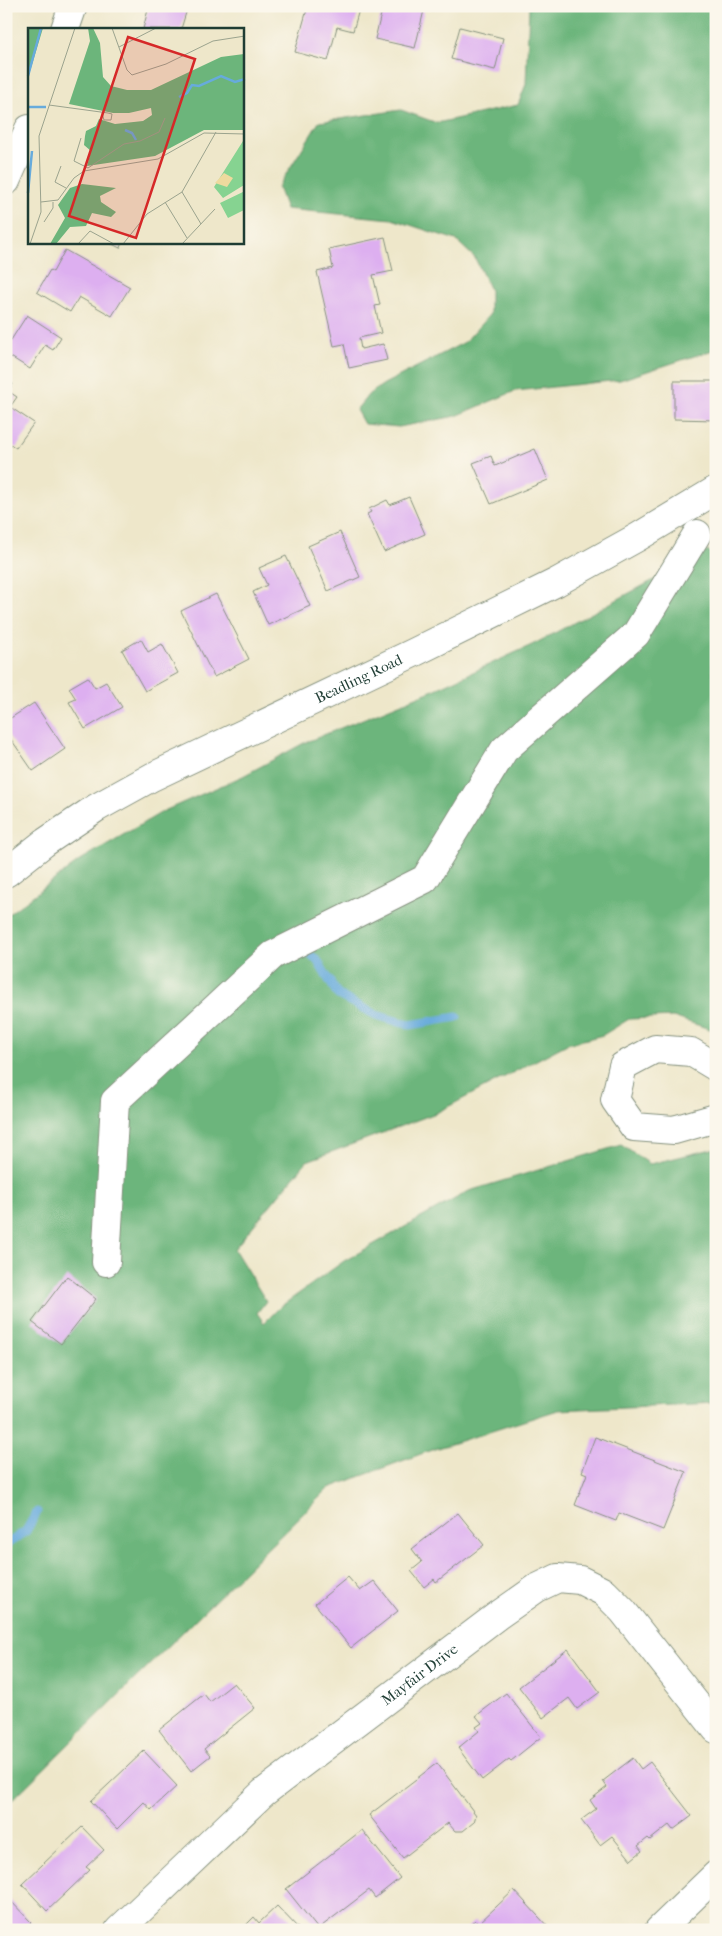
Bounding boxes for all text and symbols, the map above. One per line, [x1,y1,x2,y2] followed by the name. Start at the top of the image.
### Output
[28,28,244,244] inset map
[312,650,406,707] street label: Beadling Road
[378,1640,462,1709] street label: Mayfair Drive

